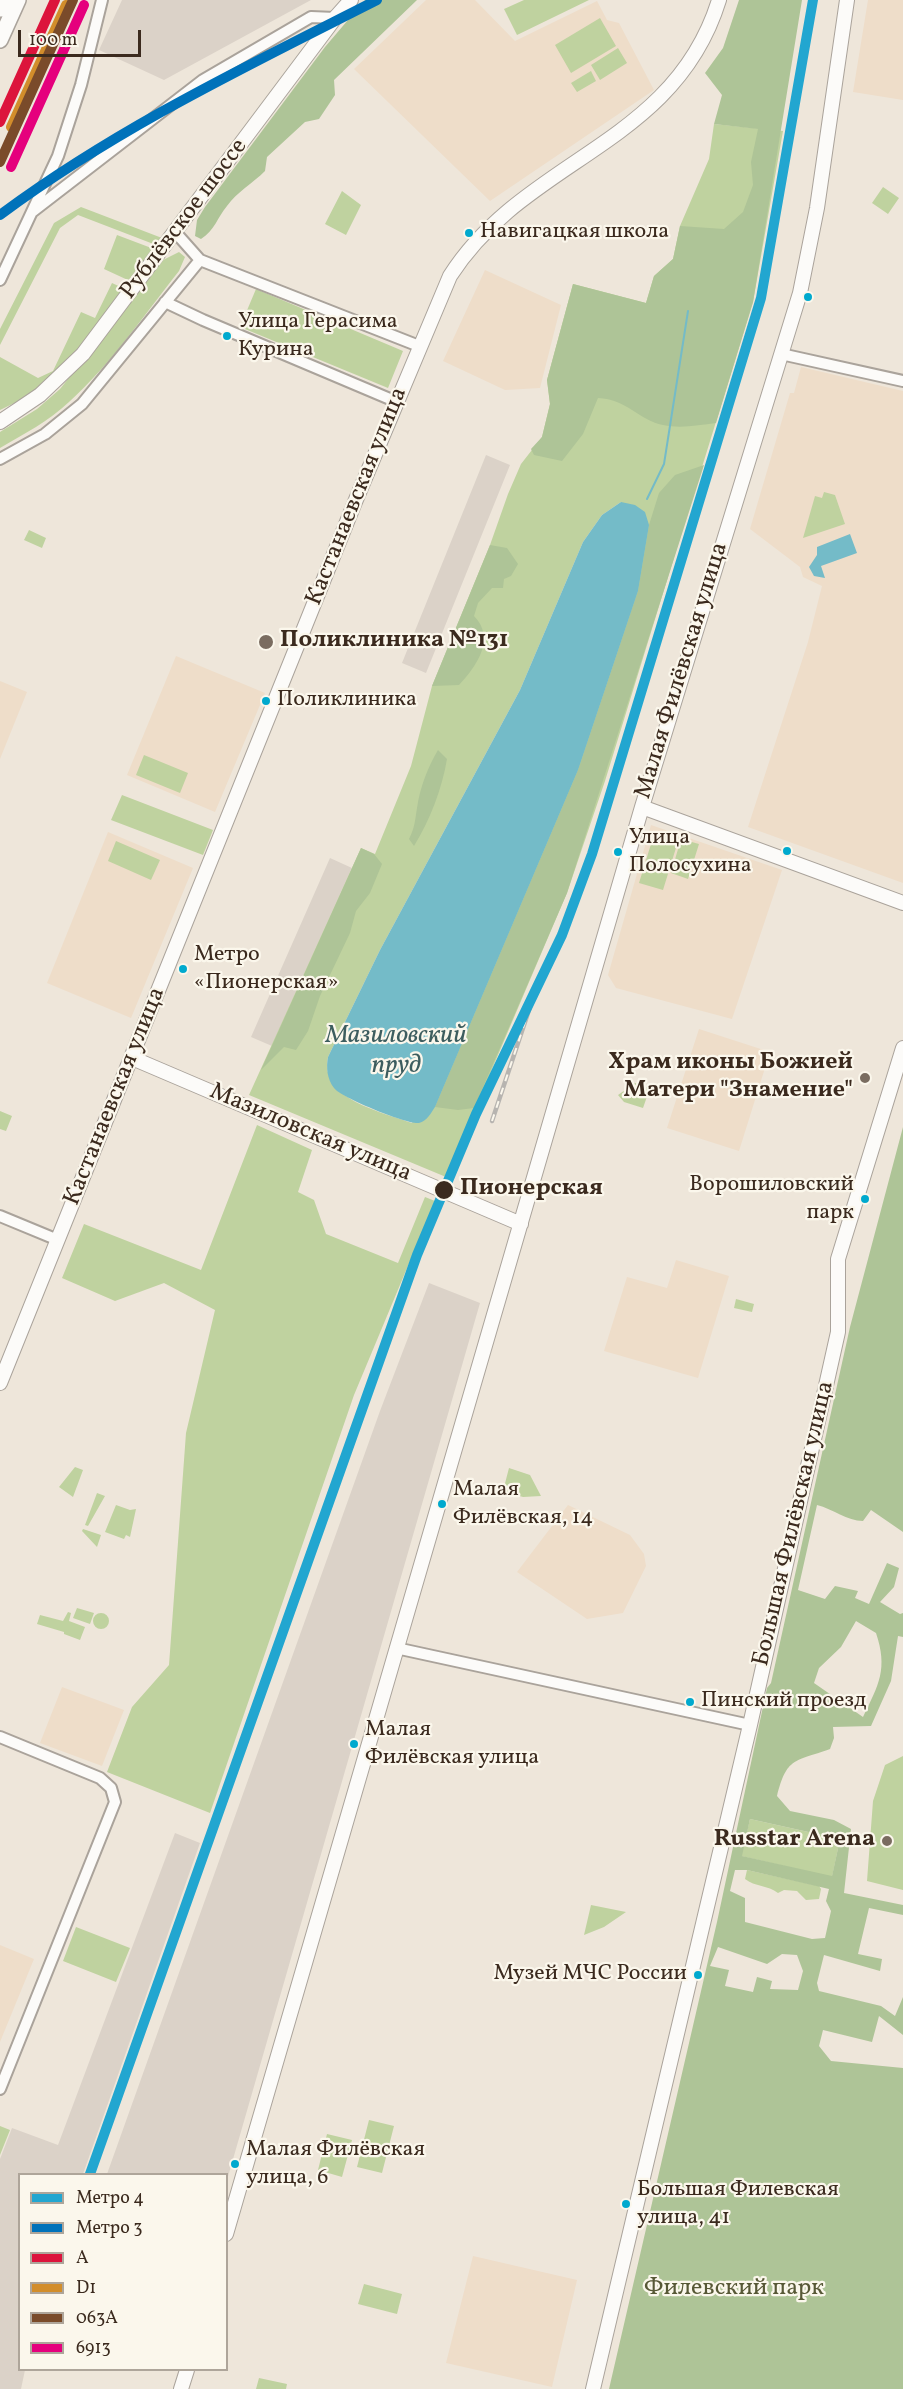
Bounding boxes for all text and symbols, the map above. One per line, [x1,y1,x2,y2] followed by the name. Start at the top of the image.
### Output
[21,18,144,56] scale bar
[29,28,78,53] text: 100 m
[115,134,255,306] street label: Рублёвское шоссе
[480,220,669,246] place label: Навигацкая школа
[463,227,475,239] marker: Навигацкая школа
[802,291,814,303] unlabelled marker
[238,310,398,362] place label: Улица Герасима Курина
[221,330,233,342] marker: Улица Герасима Курина
[301,384,415,610] street label: Кастанаевская улица
[630,539,736,803] street label: Малая Филёвская улица
[280,628,508,656] place label: Поликлиника №131
[257,633,275,651] marker: Поликлиника №131
[277,688,417,714] place label: Поликлиника
[260,695,272,707] marker: Поликлиника
[629,826,752,878] place label: Улица Полосухина
[781,845,793,857] unlabelled marker
[612,846,624,858] marker: Улица Полосухина
[194,943,338,994] place label: Метро «Пионерская»
[177,963,189,975] marker: Метро «Пионерская»
[59,984,173,1210] street label: Кастанаевская улица
[326,1021,466,1082] water label: Мазиловский пруд
[608,1050,853,1106] place label: Храм иконы Божией Матери "Знамение"
[858,1071,872,1085] marker: Храм иконы Божией Матери "Знамение"
[205,1078,415,1190] street label: Мазиловская улица
[689,1173,854,1224] place label: Ворошиловский парк
[460,1176,603,1204] place label: Пионерская
[433,1179,455,1201] marker: Пионерская
[859,1193,871,1205] marker: Ворошиловский парк
[748,1379,842,1669] street label: Большая Филёвская улица
[453,1478,593,1530] place label: Малая Филёвская, 14
[436,1498,448,1510] marker: Малая Филёвская, 14
[701,1689,866,1715] place label: Пинский проезд
[684,1696,696,1708] marker: Пинский проезд
[365,1718,539,1770] place label: Малая Филёвская улица
[348,1738,360,1750] marker: Малая Филёвская улица
[714,1827,875,1855] place label: Russtar Arena
[880,1834,894,1848] marker: Russtar Arena
[493,1962,687,1988] place label: Музей МЧС России
[692,1969,704,1981] marker: Музей МЧС России
[246,2138,425,2190] place label: Малая Филёвская улица, 6
[229,2158,241,2170] marker: Малая Филёвская улица, 6
[18,2173,228,2371] legend
[637,2178,839,2230] place label: Большая Филевская улица, 41
[76,2186,144,2211] text: Метро 4
[620,2198,632,2210] marker: Большая Филевская улица, 41
[76,2216,143,2241] text: Метро 3
[76,2246,89,2271] text: A
[76,2276,96,2301] text: D1
[644,2276,824,2304] park label: Филевский парк
[76,2306,118,2331] text: 063А
[76,2336,111,2361] text: 6913

